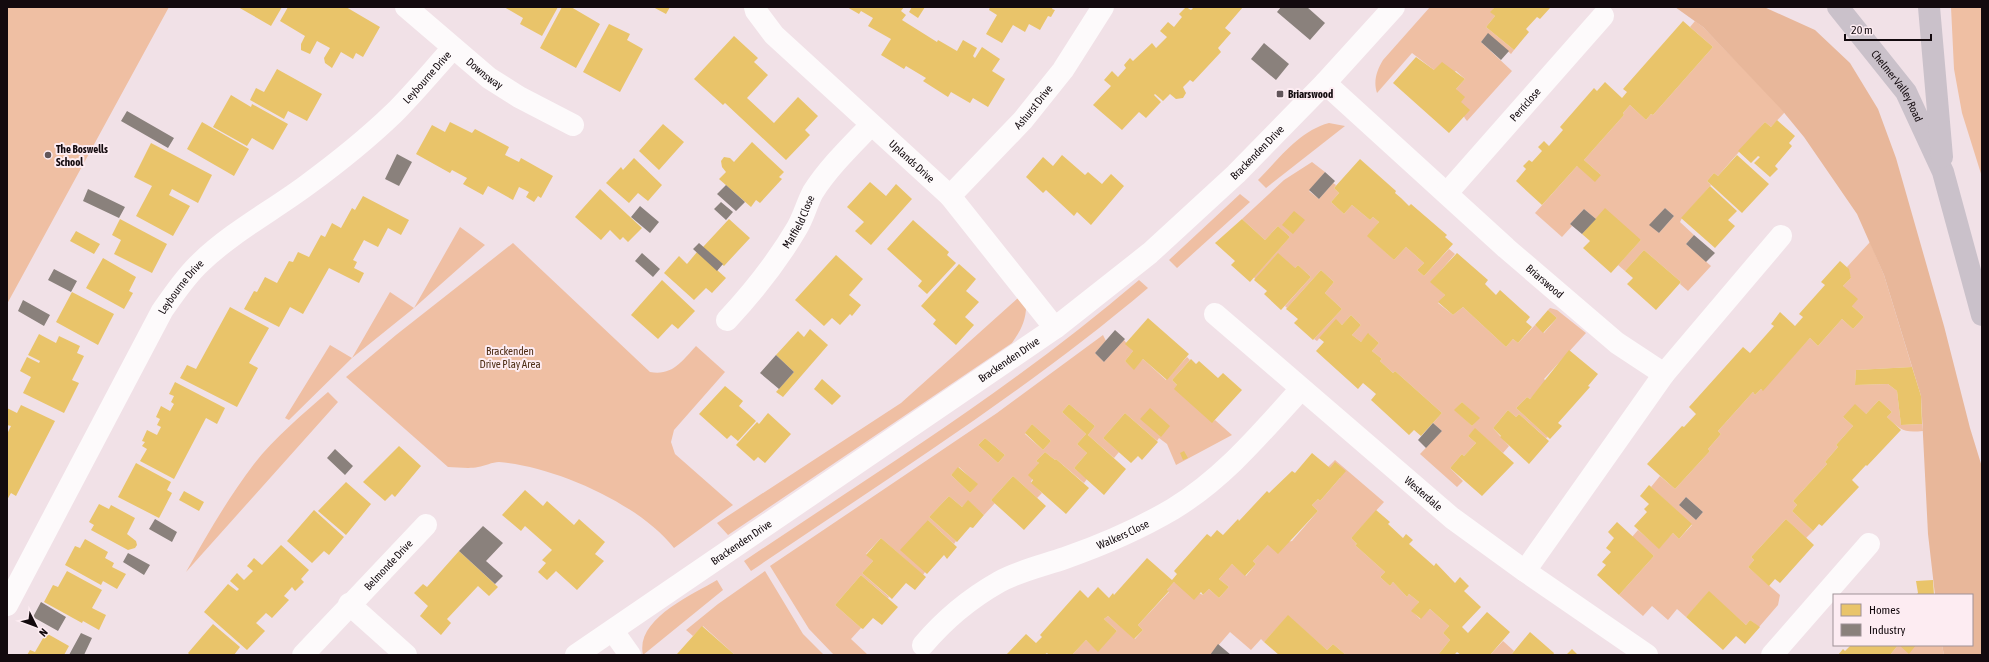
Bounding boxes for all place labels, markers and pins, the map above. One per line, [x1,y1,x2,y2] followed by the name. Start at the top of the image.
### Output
[1288,88,1333,100] place label: Briarswood
[1275,89,1285,99] marker: Briarswood
[56,143,108,168] place label: The Boswells School
[43,150,53,160] marker: The Boswells School

